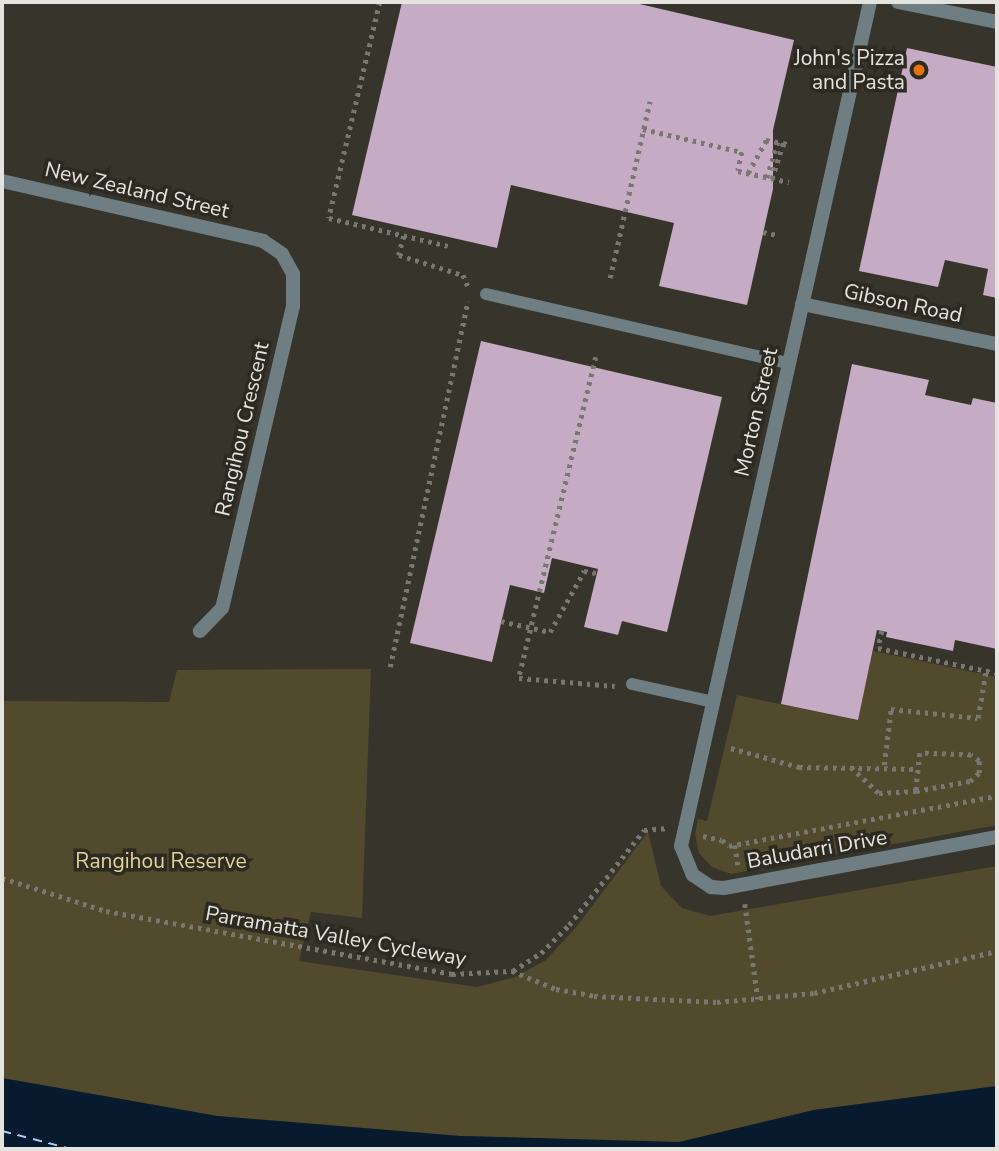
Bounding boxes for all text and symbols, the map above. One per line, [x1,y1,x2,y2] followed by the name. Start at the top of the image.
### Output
[794,45,905,95] place label: John's Pizza and Pasta
[911,62,927,78] marker: John's Pizza and Pasta
[42,157,232,223] street label: New Zealand Street
[842,278,964,328] street label: Gibson Road
[210,340,274,518] street label: Rangihou Crescent
[729,345,783,479] street label: Morton Street
[745,824,889,874] street label: Baludarri Drive
[75,848,247,874] park label: Rangihou Reserve
[204,901,468,971] street label: Parramatta Valley Cycleway

